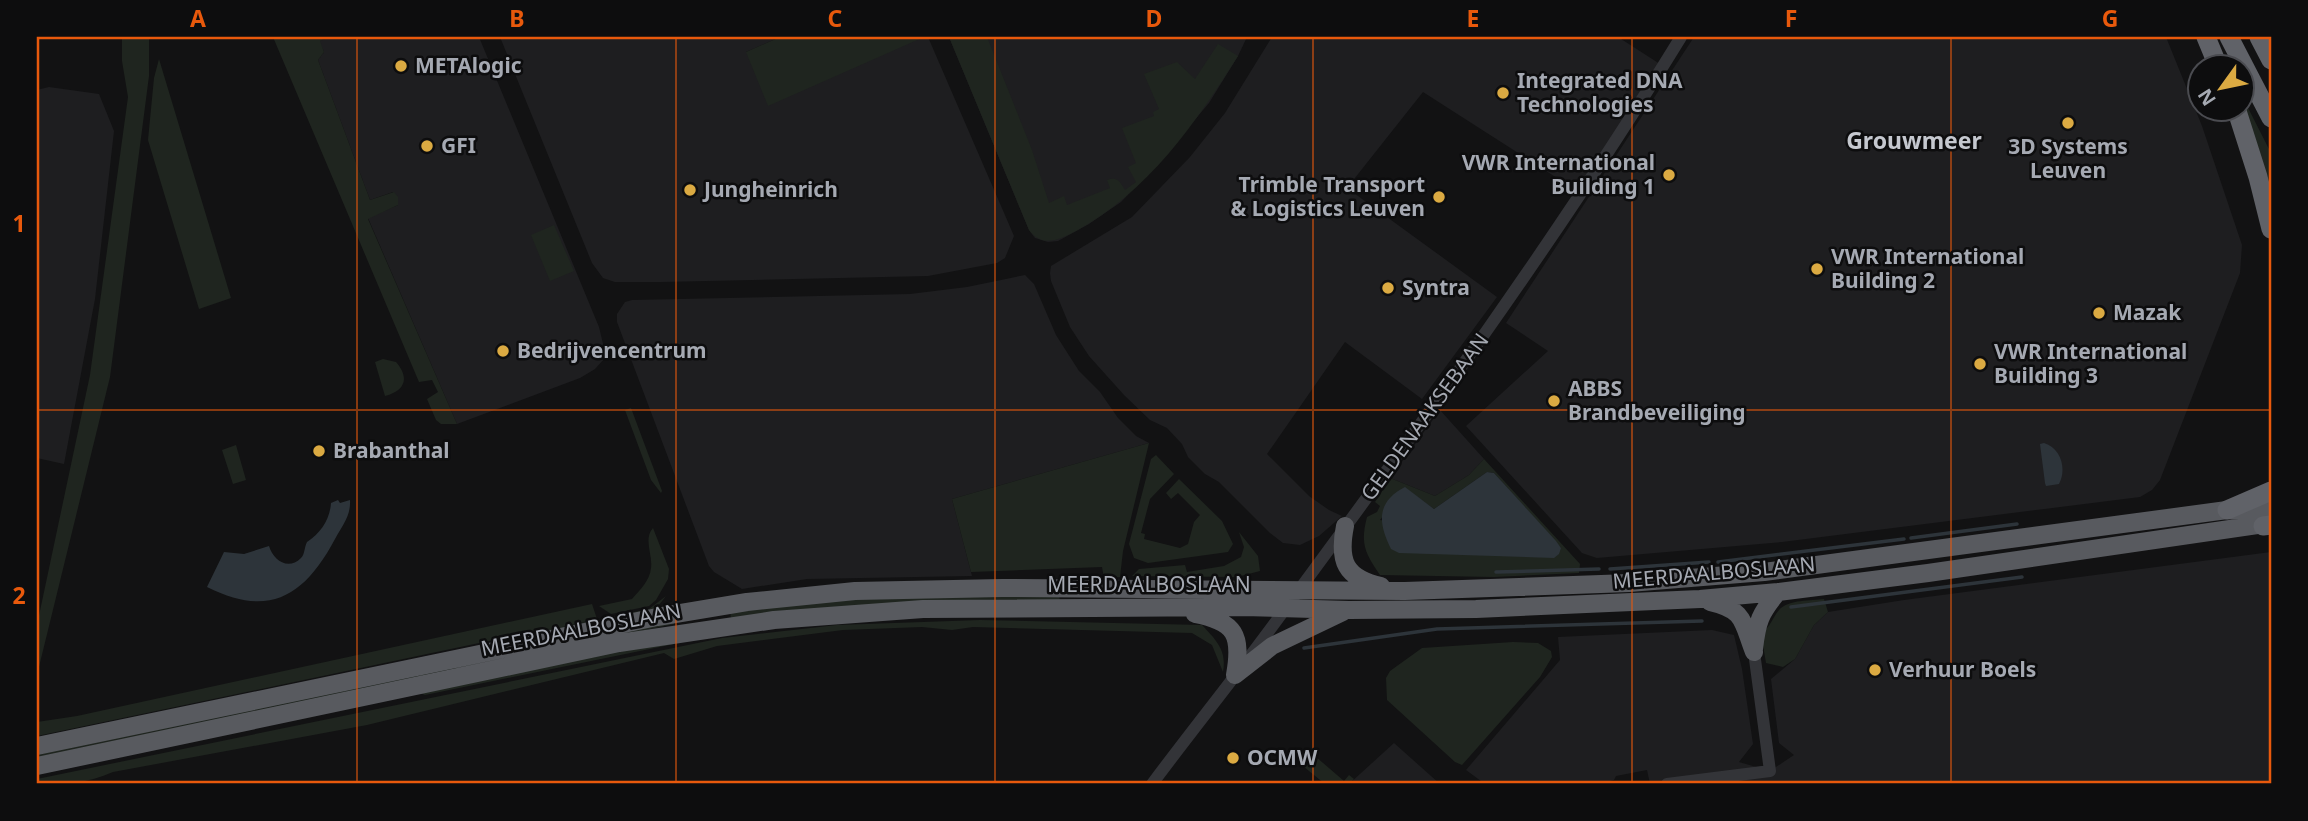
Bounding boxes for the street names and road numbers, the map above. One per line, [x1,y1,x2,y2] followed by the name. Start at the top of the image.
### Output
[1354,327,1494,506] street label: GELDENAAKSEBAAN
[1611,549,1817,595] street label: MEERDAALBOSLAAN
[1047,570,1251,598] street label: MEERDAALBOSLAAN
[478,596,683,662] street label: MEERDAALBOSLAAN

